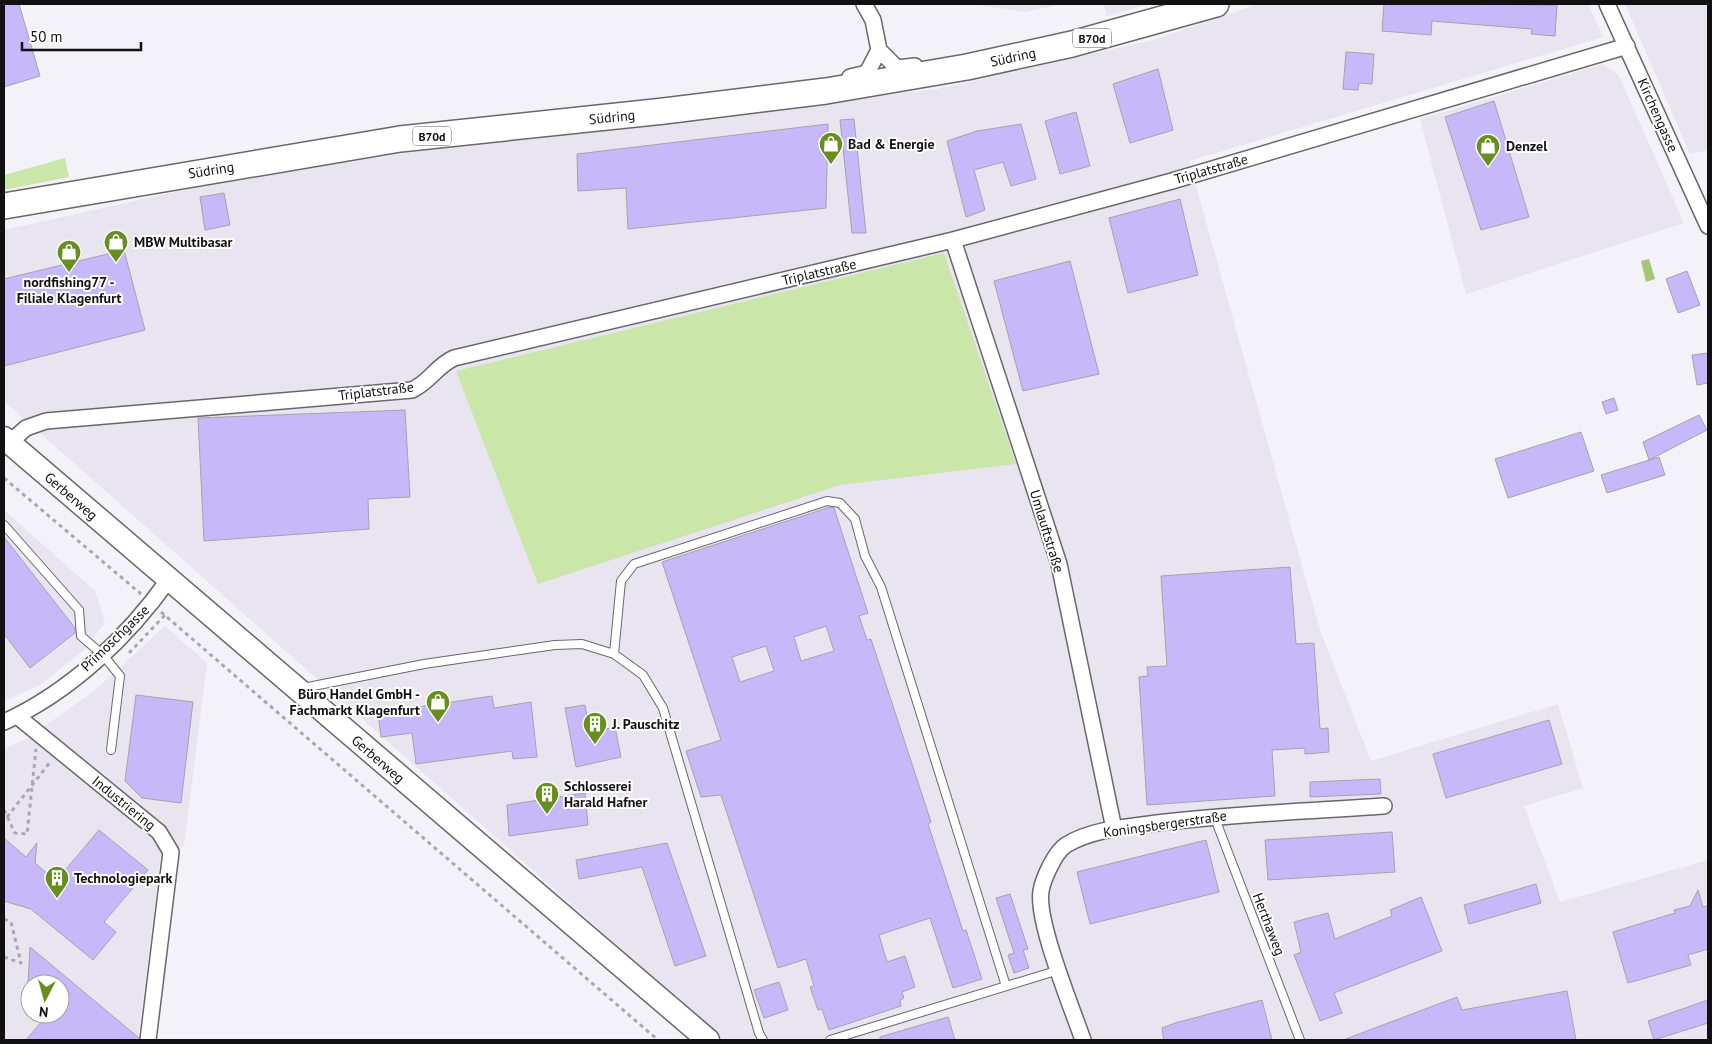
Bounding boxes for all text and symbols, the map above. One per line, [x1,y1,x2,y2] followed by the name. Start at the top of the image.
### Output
[22,20,141,52] scale bar
[30,27,63,46] text: 50 m
[1073,28,1111,48] road number: B70d
[989,43,1037,71] street label: Südring
[1634,75,1682,155] street label: Kirchengasse
[588,106,636,128] street label: Südring
[413,126,451,146] road number: B70d
[818,131,844,165] shop icon: Bad & Energie
[1475,133,1501,167] shop icon: Denzel
[848,135,935,153] place label: Bad & Energie
[1506,137,1548,155] place label: Denzel
[1172,150,1250,188] street label: Triplatstraße
[187,157,235,183] street label: Südring
[103,229,129,263] shop icon: MBW Multibasar
[134,233,233,251] place label: MBW Multibasar
[56,239,82,273] shop icon: nordfishing77 - Filiale Klagenfurt
[780,255,858,289] street label: Triplatstraße
[17,273,121,307] place label: nordfishing77 - Filiale Klagenfurt
[337,377,415,405] street label: Triplatstraße
[41,468,101,524] street label: Gerberweg
[1026,487,1068,575] street label: Umlauftstraße
[77,601,153,675] street label: Primoschgasse
[290,685,420,719] place label: Büro Handel GmbH - Fachmarkt Klagenfurt
[425,689,451,723] shop icon: Büro Handel GmbH - Fachmarkt Klagenfurt
[582,711,608,745] building icon: J. Pauschitz
[611,715,679,733] place label: J. Pauschitz
[348,731,408,787] street label: Gerberweg
[89,772,159,834] street label: Industriering
[564,777,647,811] place label: Schlosserei Harald Hafner
[534,781,560,815] building icon: Schlosserei Harald Hafner
[1102,806,1228,842] street label: Koningsbergerstraße
[44,865,70,899] building icon: Technologiepark
[74,869,172,887] place label: Technologiepark
[1249,890,1289,958] street label: Herthaweg
[20,974,70,1024] north arrow
[38,1002,49,1021] text: N

